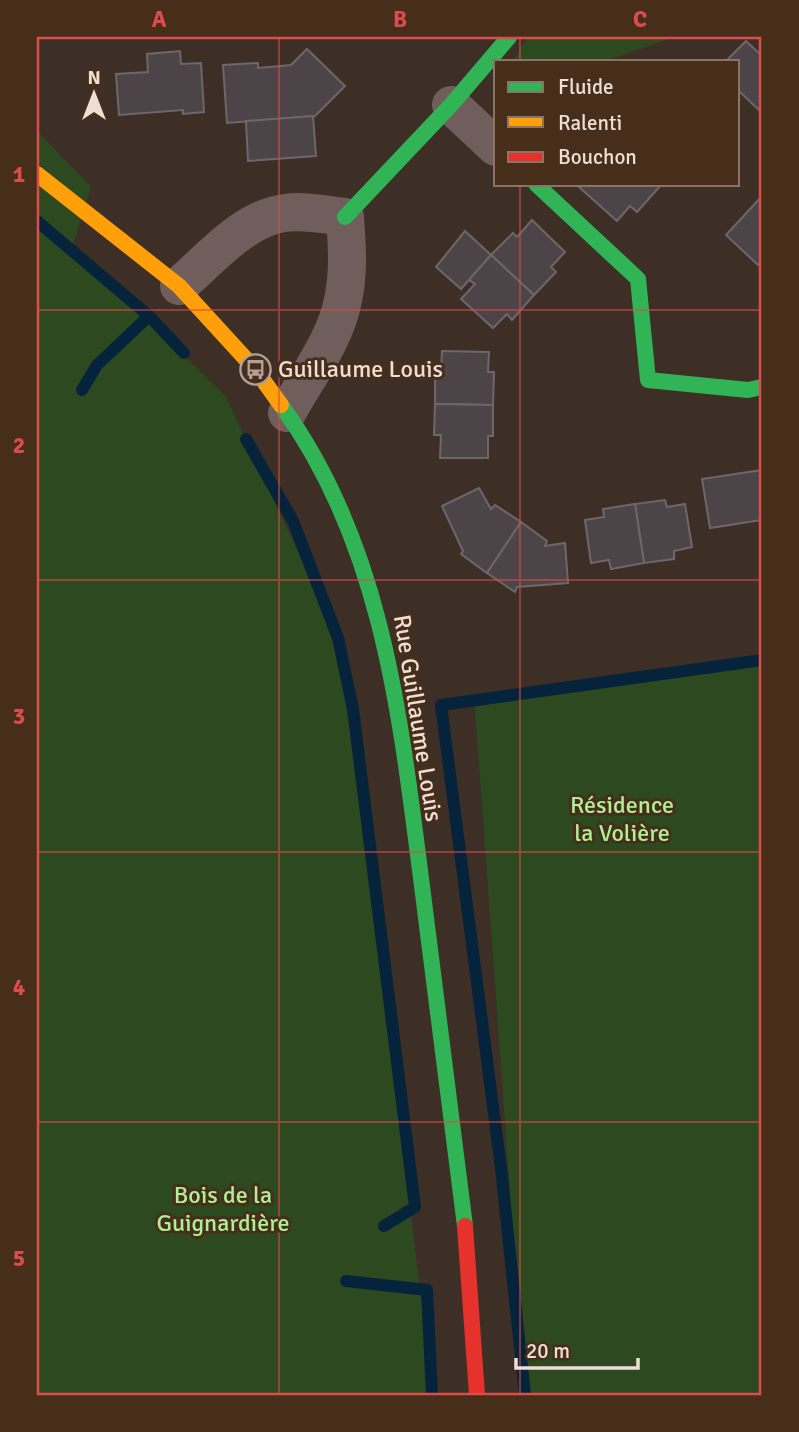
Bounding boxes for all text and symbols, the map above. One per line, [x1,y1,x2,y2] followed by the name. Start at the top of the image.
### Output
[152,5,167,34] text: A
[393,5,407,34] text: B
[633,5,647,34] text: C
[60,60,130,130] north arrow
[494,60,740,186] legend
[87,66,101,90] text: N
[558,74,614,100] text: Fluide
[558,110,622,136] text: Ralenti
[558,144,637,170] text: Bouchon
[13,160,25,189] text: 1
[238,352,272,386] bus stop icon: Guillaume Louis
[278,354,443,384] place label: Guillaume Louis
[13,431,25,460] text: 2
[387,612,449,824] street label: Rue Guillaume Louis
[13,702,25,731] text: 3
[570,790,674,848] park label: Résidence la Volière
[13,973,25,1002] text: 4
[156,1180,290,1238] park label: Bois de la Guignardière
[13,1244,25,1273] text: 5
[516,1327,638,1371] scale bar
[526,1338,570,1364] text: 20 m

